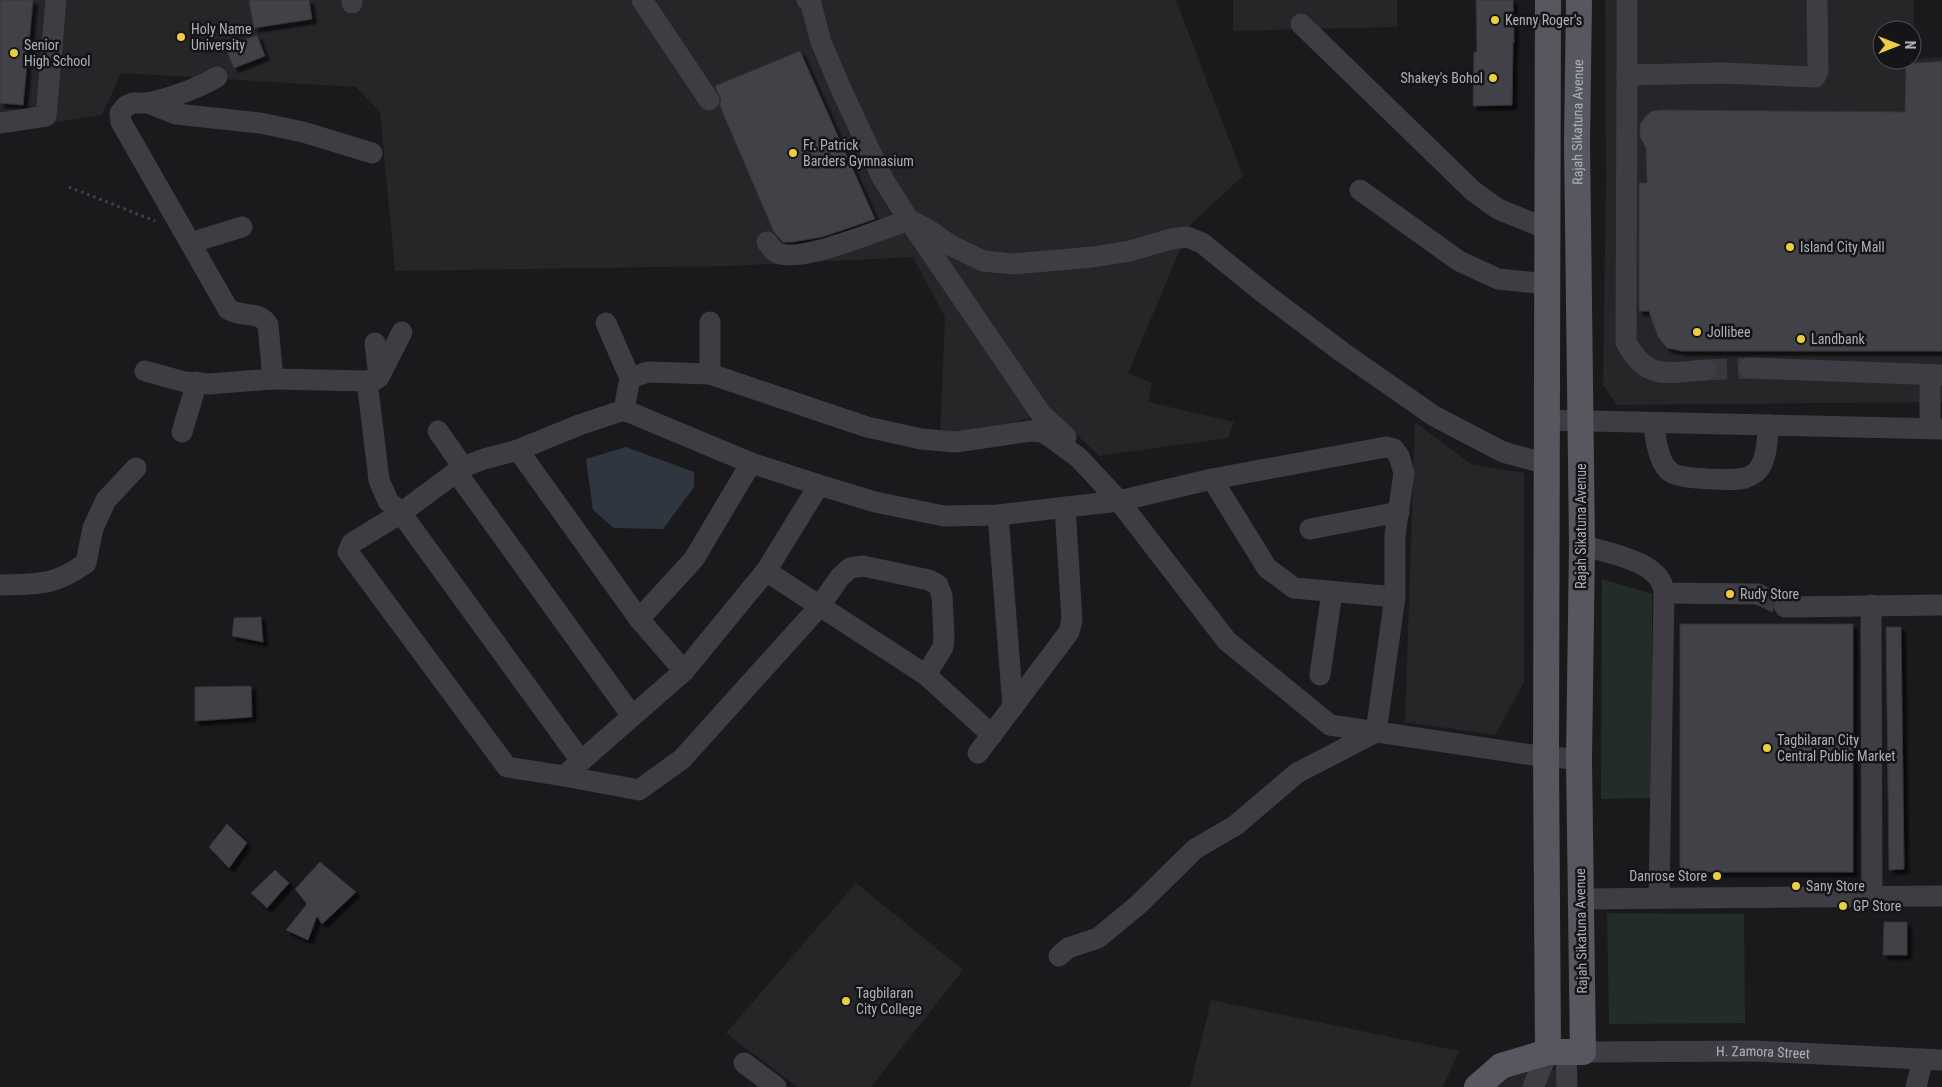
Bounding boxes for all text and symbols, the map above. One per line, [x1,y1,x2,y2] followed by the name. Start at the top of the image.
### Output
[1505,12,1582,28] place label: Kenny Roger's
[1489,14,1501,26] marker: Kenny Roger's
[1872,20,1922,70] north arrow
[191,21,252,53] place label: Holy Name University
[175,31,187,43] marker: Holy Name University
[24,37,91,69] place label: Senior High School
[1902,41,1918,49] text: N
[8,47,20,59] marker: Senior High School
[1569,59,1586,185] street label: Rajah Sikatuna Avenue
[1401,70,1483,86] place label: Shakey's Bohol
[1487,72,1499,84] marker: Shakey's Bohol
[803,137,914,169] place label: Fr. Patrick Barders Gymnasium
[787,147,799,159] marker: Fr. Patrick Barders Gymnasium
[1800,239,1885,255] place label: Island City Mall
[1784,241,1796,253] marker: Island City Mall
[1707,324,1751,340] place label: Jollibee
[1691,326,1703,338] marker: Jollibee
[1811,331,1865,347] place label: Landbank
[1795,333,1807,345] marker: Landbank
[1573,463,1589,589] street label: Rajah Sikatuna Avenue
[1740,586,1800,602] place label: Rudy Store
[1724,588,1736,600] marker: Rudy Store
[1777,732,1896,764] place label: Tagbilaran City Central Public Market
[1761,742,1773,754] marker: Tagbilaran City Central Public Market
[1572,868,1590,994] street label: Rajah Sikatuna Avenue
[1629,868,1707,884] place label: Danrose Store
[1711,870,1723,882] marker: Danrose Store
[1806,878,1865,894] place label: Sany Store
[1790,880,1802,892] marker: Sany Store
[1853,898,1902,914] place label: GP Store
[1837,900,1849,912] marker: GP Store
[856,985,922,1017] place label: Tagbilaran City College
[840,995,852,1007] marker: Tagbilaran City College
[1716,1043,1810,1062] street label: H. Zamora Street

